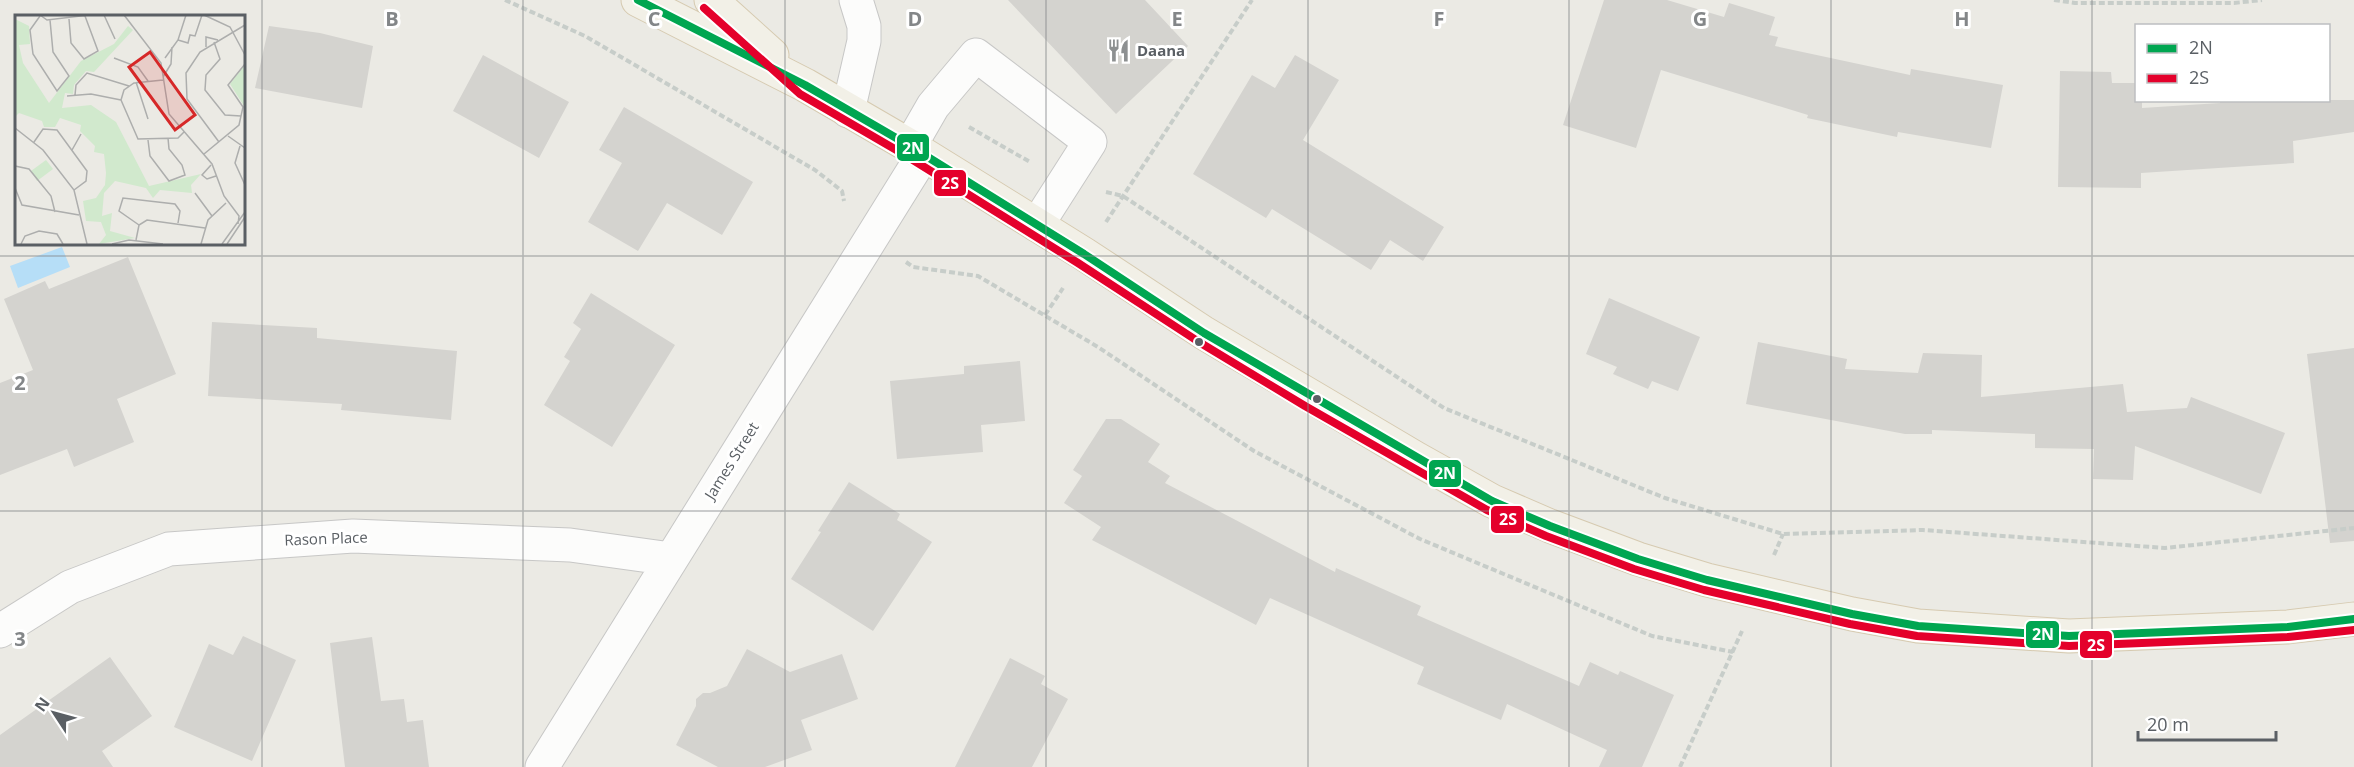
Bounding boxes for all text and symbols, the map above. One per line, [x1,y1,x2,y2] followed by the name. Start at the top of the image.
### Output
[385,5,399,32] text: B
[648,5,661,32] text: C
[908,5,922,32] text: D
[1171,5,1183,32] text: E
[1434,5,1444,32] text: F
[1693,5,1707,32] text: G
[1954,5,1970,32] text: H
[15,15,244,244] inset map
[2135,24,2330,102] legend
[2189,35,2213,59] text: 2N
[1106,38,1132,64] restaurant icon: Daana
[1137,40,1185,60] place label: Daana
[2189,65,2209,89] text: 2S
[896,133,930,162] line badge: 2N
[902,137,924,159] text: 2N
[933,169,967,197] line badge: 2S
[941,172,959,194] text: 2S
[1193,336,1205,348] unlabelled marker
[14,369,26,396] text: 2
[1311,393,1323,405] unlabelled marker
[698,418,763,505] street label: James Street
[1428,459,1462,488] line badge: 2N
[1434,462,1456,484] text: 2N
[1490,505,1525,534] line badge: 2S
[1499,508,1517,530] text: 2S
[284,527,368,549] street label: Rason Place
[2025,620,2060,649] line badge: 2N
[2032,623,2054,645] text: 2N
[14,625,26,652] text: 3
[2079,630,2113,659] line badge: 2S
[2087,634,2105,656] text: 2S
[24,683,84,743] north arrow
[29,692,55,716] text: N
[2138,704,2276,742] scale bar
[2147,712,2189,736] text: 20 m

